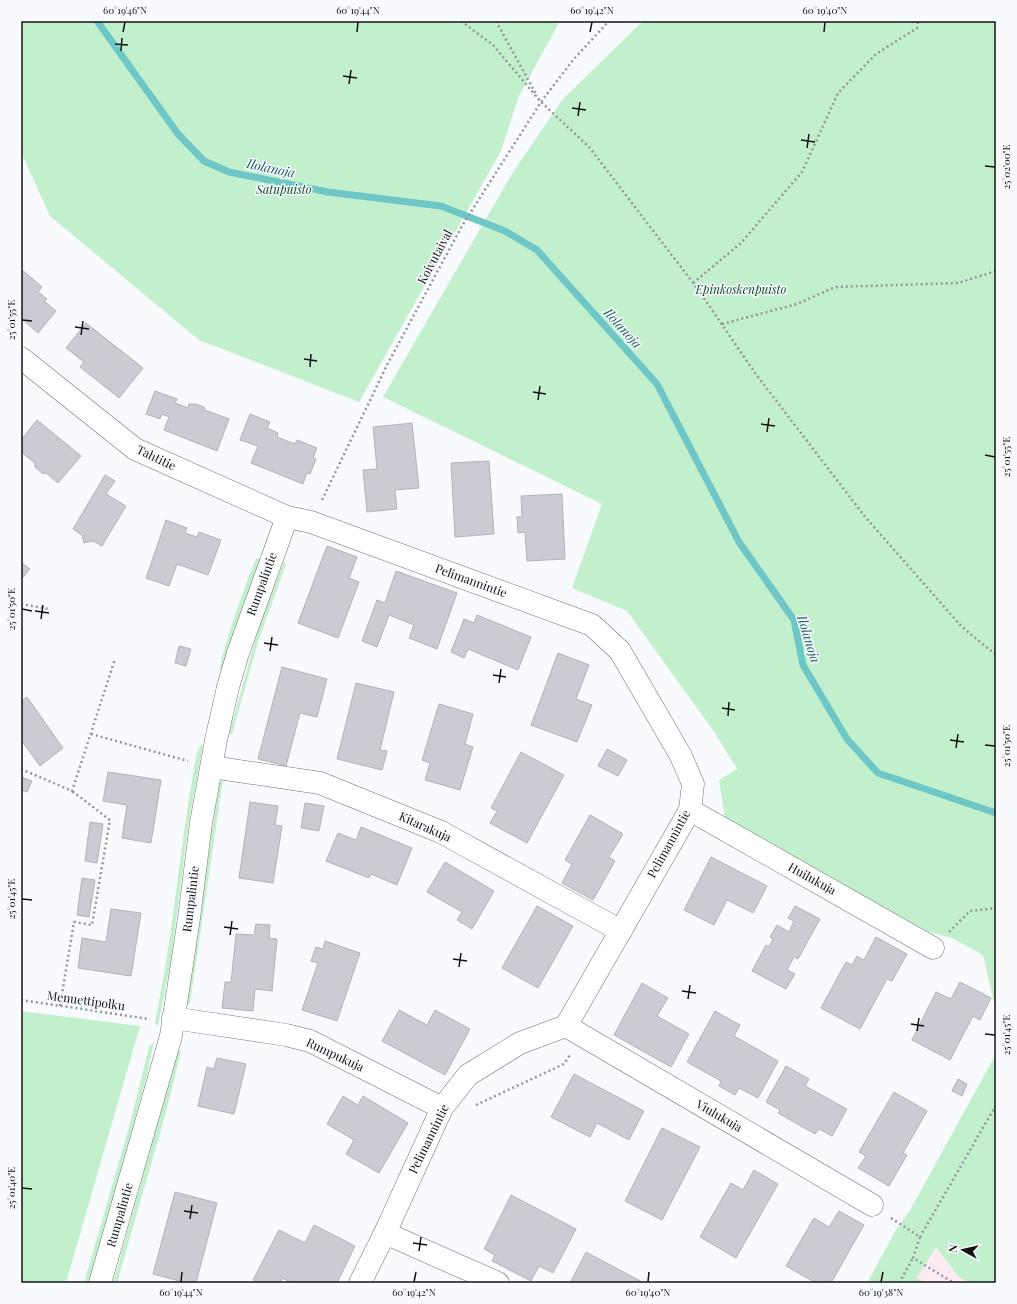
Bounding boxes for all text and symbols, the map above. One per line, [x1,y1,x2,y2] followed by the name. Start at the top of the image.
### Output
[103,3,147,17] text: 60°19'46"N
[336,3,380,17] text: 60°19'44"N
[570,3,614,17] text: 60°19'42"N
[803,3,847,17] text: 60°19'40"N
[999,144,1013,190] text: 25°02'00"E
[244,154,297,181] water label: Ilolanoja
[255,181,312,197] park label: Satupuisto
[413,226,455,287] street label: Koivutaival
[695,281,787,297] park label: Epinkoskenpuisto
[4,300,18,340] text: 25°01'55"E
[600,303,646,352] water label: Ilolanoja
[999,437,1013,477] text: 25°01'55"E
[134,441,179,473] street label: Tahtitie
[242,550,280,618] street label: Rumpalintie
[433,560,510,600] street label: Pelimannintie
[4,588,18,630] text: 25°01'50"E
[794,612,825,665] water label: Ilolanoja
[999,725,1013,767] text: 25°01'50"E
[397,807,454,845] street label: Kitarakuja
[643,807,693,880] street label: Pelimannintie
[786,858,839,898] street label: Huilukuja
[178,865,202,933] street label: Rumpalintie
[4,879,18,919] text: 25°01'45"E
[46,987,126,1013] street label: Menuettipolku
[999,1015,1013,1055] text: 25°01'45"E
[304,1034,367,1074] street label: Rumpukuja
[693,1095,746,1135] street label: Viulukuja
[404,1101,452,1176] street label: Pelimannintie
[4,1167,18,1209] text: 25°01'40"E
[102,1181,136,1249] street label: Rumpalintie
[943,1230,983,1270] north arrow
[945,1244,961,1254] text: N
[159,1285,203,1299] text: 60°19'44"N
[392,1285,436,1299] text: 60°19'42"N
[626,1285,670,1299] text: 60°19'40"N
[859,1285,903,1299] text: 60°19'38"N

